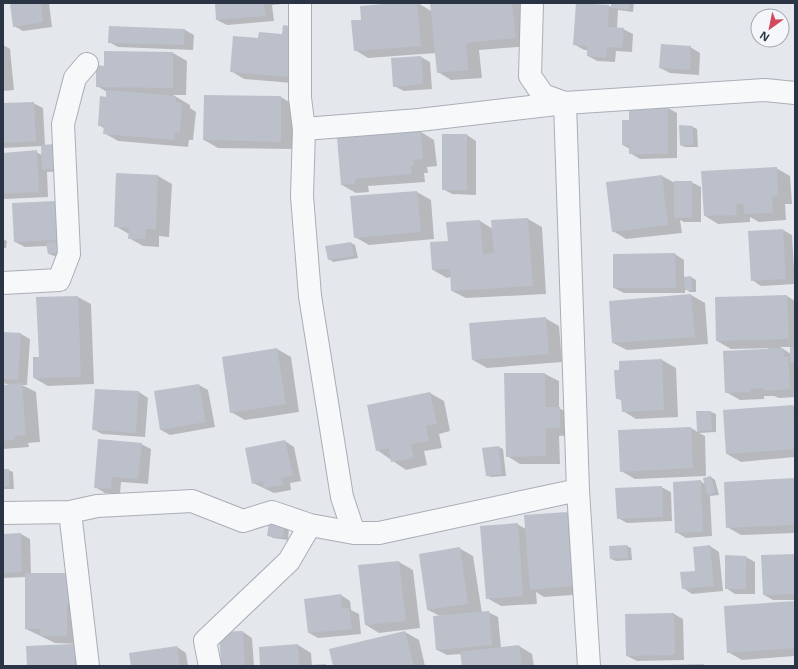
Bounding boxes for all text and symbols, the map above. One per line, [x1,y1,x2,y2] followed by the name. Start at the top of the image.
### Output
[750,8,790,48] north arrow
[756,28,772,46] text: N

